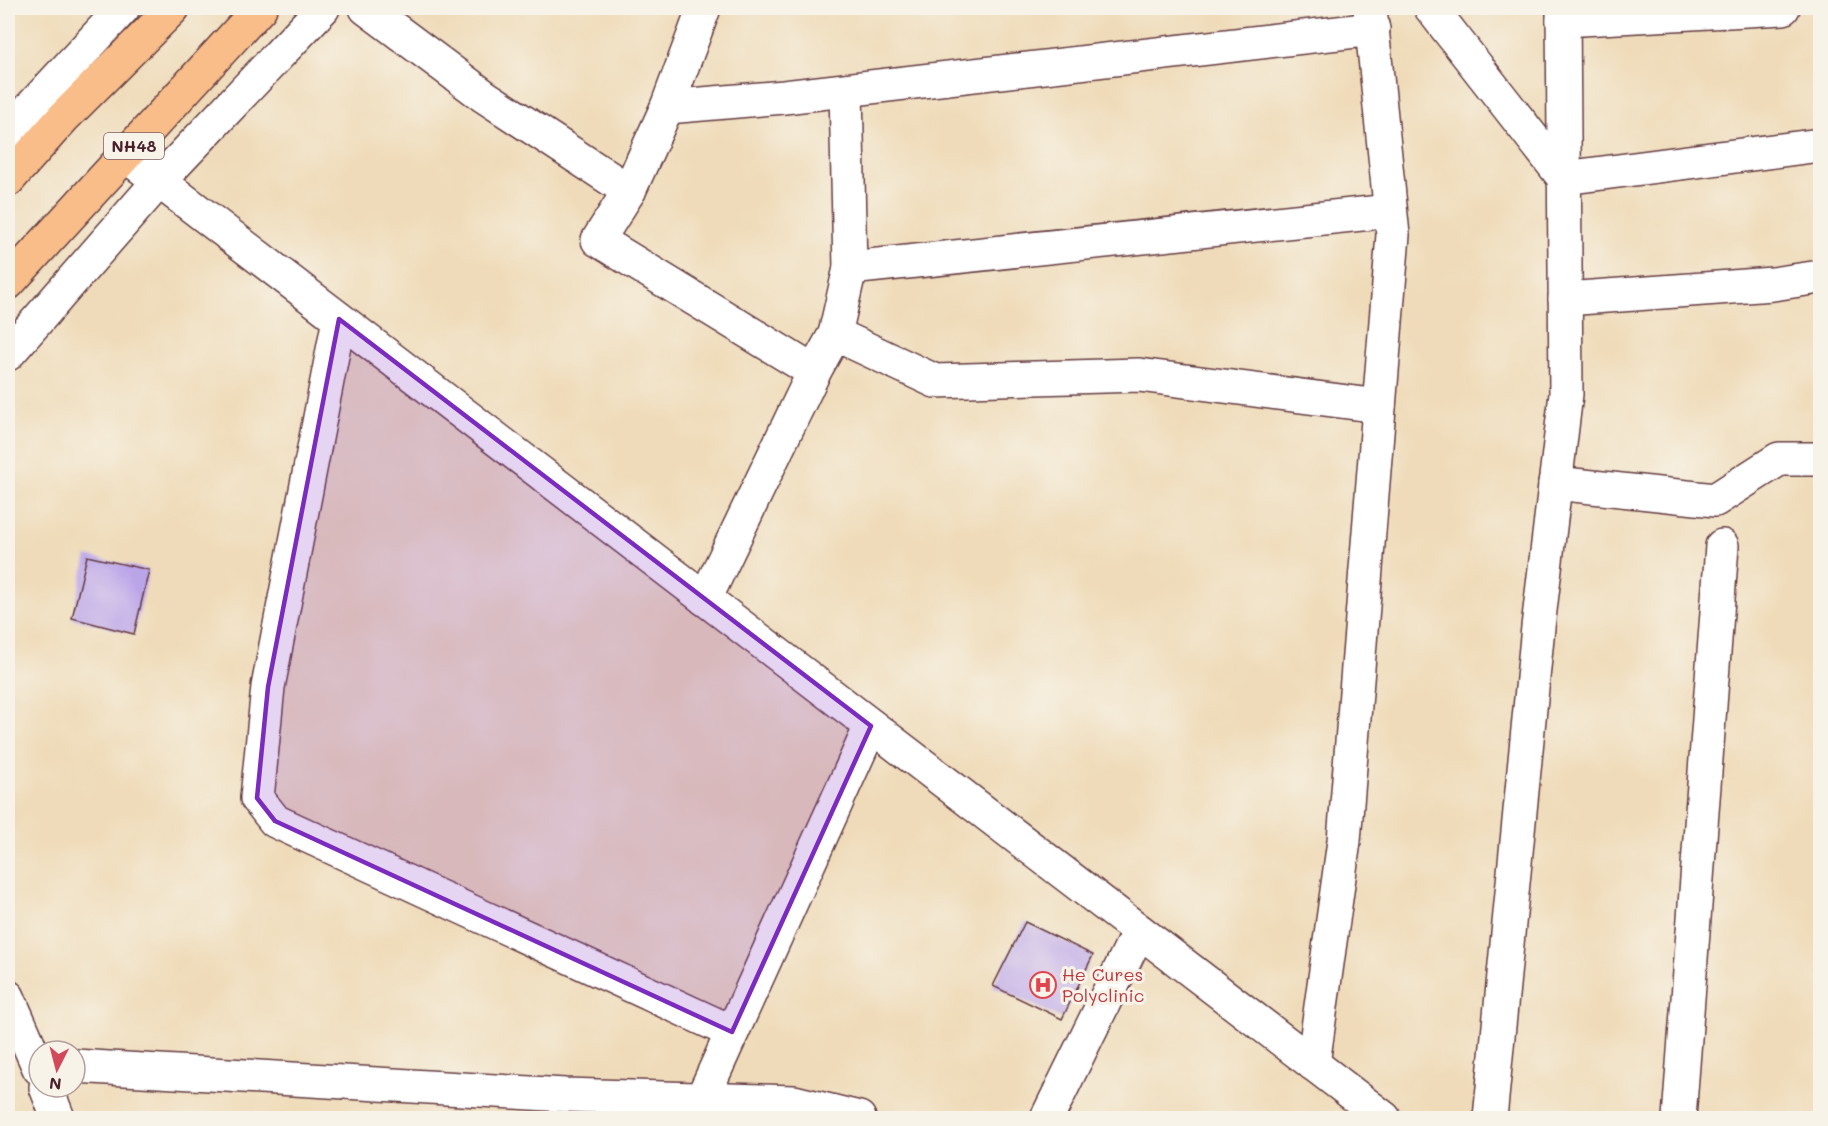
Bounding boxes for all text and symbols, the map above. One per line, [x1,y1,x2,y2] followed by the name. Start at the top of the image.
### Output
[104,133,164,159] road number: NH48
[1062,962,1144,1007] place label: He Cures Polyclinic
[1028,970,1058,1000] hospital icon: He Cures Polyclinic
[27,1039,87,1099] north arrow
[48,1073,63,1095] text: N

